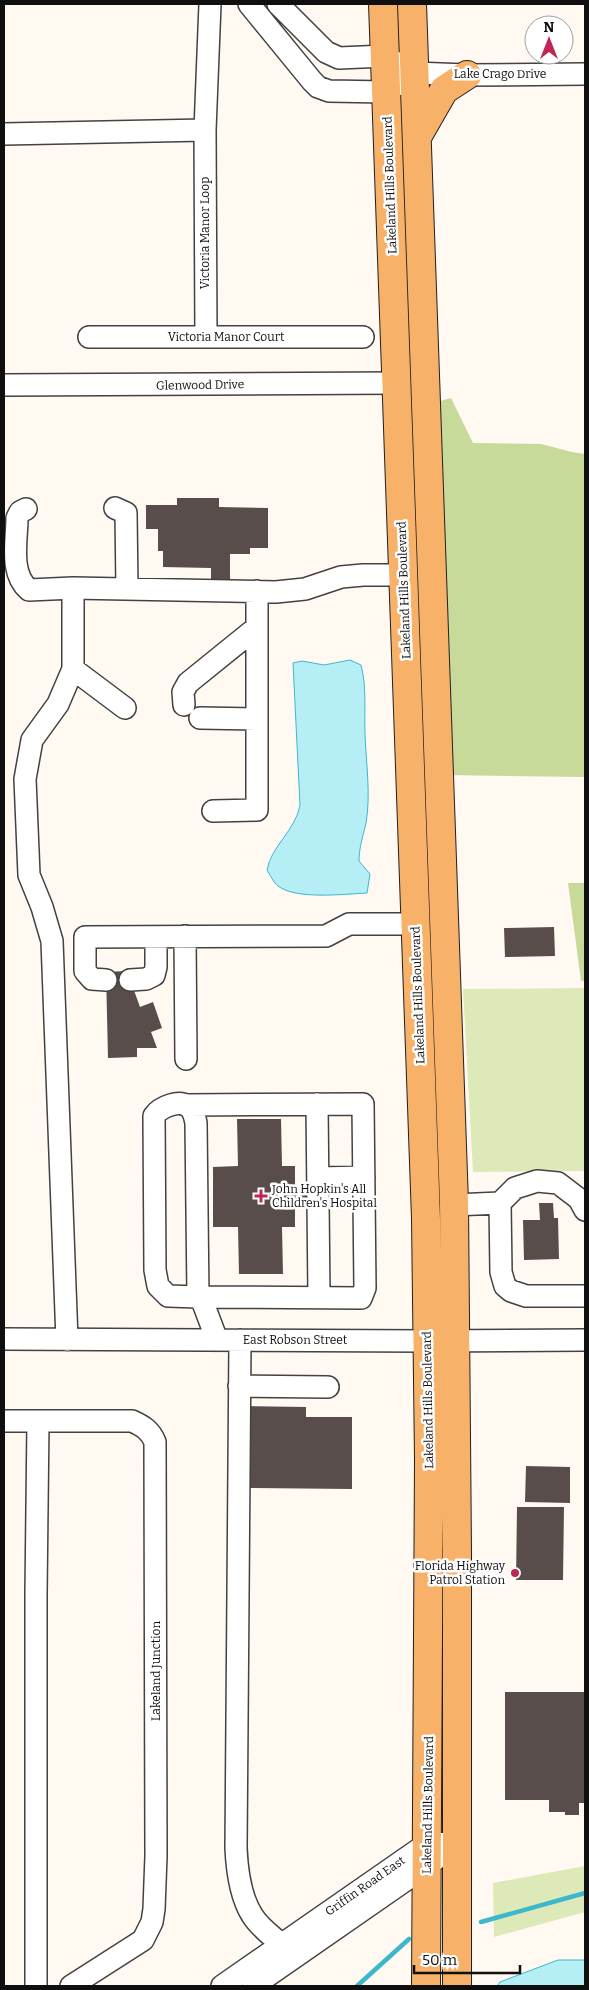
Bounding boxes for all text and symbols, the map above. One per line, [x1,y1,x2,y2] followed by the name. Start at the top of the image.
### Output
[524,15,574,65] north arrow
[544,19,555,36] text: N
[454,67,546,81] street label: Lake Crago Drive
[381,116,399,254] street label: Lakeland Hills Boulevard
[198,177,212,289] street label: Victoria Manor Loop
[168,330,285,344] street label: Victoria Manor Court
[156,377,244,393] street label: Glenwood Drive
[395,521,413,659] street label: Lakeland Hills Boulevard
[409,926,427,1064] street label: Lakeland Hills Boulevard
[271,1182,377,1210] place label: John Hopkin's All Children's Hospital
[254,1189,268,1203] marker: John Hopkin's All Children's Hospital
[420,1331,436,1469] street label: Lakeland Hills Boulevard
[243,1333,348,1347] street label: East Robson Street
[415,1559,506,1587] place label: Florida Highway Patrol Station
[509,1567,521,1579] marker: Florida Highway Patrol Station
[149,1620,163,1721] street label: Lakeland Junction
[420,1736,436,1874] street label: Lakeland Hills Boulevard
[322,1853,408,1919] street label: Griffin Road East
[414,1942,520,1974] scale bar
[422,1951,458,1969] text: 50 m

